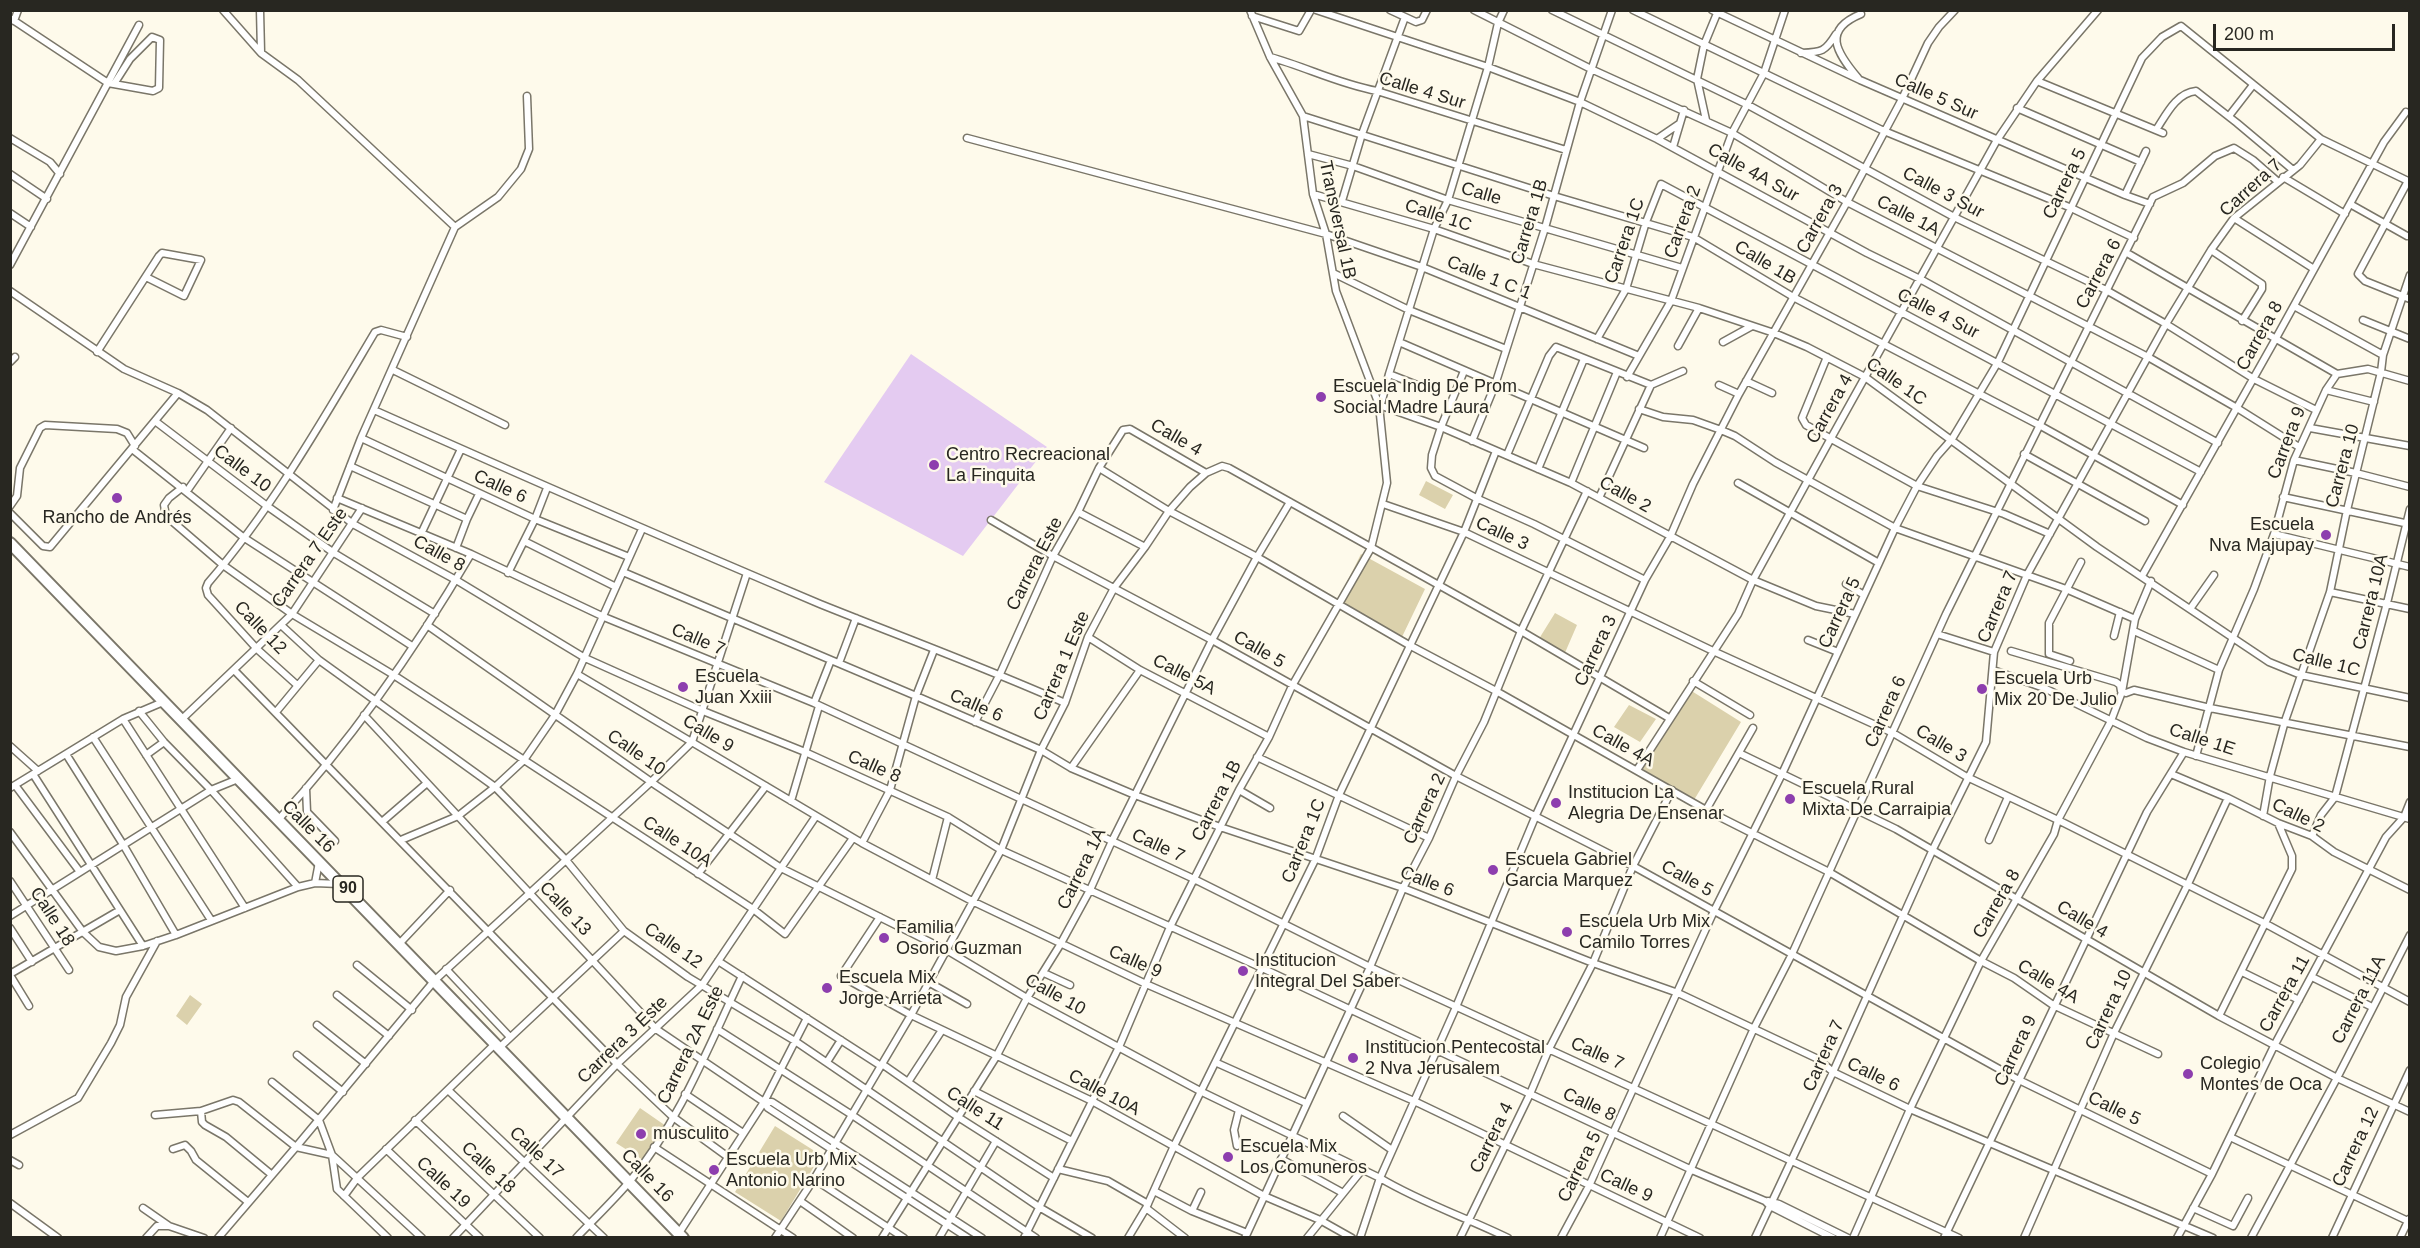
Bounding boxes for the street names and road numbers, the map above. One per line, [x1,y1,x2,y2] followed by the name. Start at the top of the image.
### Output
[1376,68,1468,114] street label: Calle 4 Sur
[1891,69,1981,125] street label: Calle 5 Sur
[1704,139,1802,207] street label: Calle 4A Sur
[2039,145,2091,223] street label: Carrera 5
[2216,155,2286,221] street label: Carrera 7
[1314,159,1360,281] street label: Transversal 1B
[1899,163,1987,223] street label: Calle 3 Sur
[1507,177,1553,267] street label: Carrera 1B
[1458,178,1504,210] street label: Calle
[1792,181,1848,257] street label: Carrera 3
[1660,183,1706,261] street label: Carrera 2
[1873,191,1943,241] street label: Calle 1A
[1402,195,1474,237] street label: Calle 1C
[1600,195,1650,287] street label: Carrera 1C
[2072,235,2126,313] street label: Carrera 6
[1730,236,1800,290] street label: Calle 1B
[1444,251,1534,305] street label: Calle 1 C 1
[1893,284,1983,344] street label: Calle 4 Sur
[2232,298,2288,374] street label: Carrera 8
[1862,353,1930,411] street label: Calle 1C
[1802,371,1858,447] street label: Carrera 4
[2263,404,2311,482] street label: Carrera 9
[1146,415,1206,461] street label: Calle 4
[2321,422,2365,510] street label: Carrera 10
[209,441,275,497] street label: Calle 10
[470,465,530,509] street label: Calle 6
[1595,472,1655,518] street label: Calle 2
[268,504,352,612] street label: Carrera 7 Este
[1472,512,1532,556] street label: Calle 3
[1002,514,1068,614] street label: Carrera Este
[409,531,469,577] street label: Calle 8
[2349,552,2393,652] street label: Carrera 10A
[1973,568,2023,646] street label: Carrera 7
[1814,574,1866,652] street label: Carrera 5
[229,597,291,659] street label: Calle 12
[1029,608,1095,724] street label: Carrera 1 Este
[1570,612,1622,690] street label: Carrera 3
[668,619,728,661] street label: Calle 7
[1229,627,1289,673] street label: Calle 5
[2290,644,2362,682] street label: Calle 1C
[1149,650,1219,700] street label: Calle 5A
[1861,673,1911,751] street label: Carrera 6
[946,685,1006,727] street label: Calle 6
[678,710,738,758] street label: Calle 9
[2166,719,2238,761] street label: Calle 1E
[1588,720,1658,772] street label: Calle 4A
[1911,720,1971,768] street label: Calle 3
[603,725,669,781] street label: Calle 10
[844,746,904,788] street label: Calle 8
[1187,757,1247,845] street label: Carrera 1B
[1399,770,1451,848] street label: Carrera 2
[2268,794,2328,838] street label: Calle 2
[277,796,339,858] street label: Calle 16
[1277,796,1331,886] street label: Carrera 1C
[638,812,716,872] street label: Calle 10A
[1128,824,1188,868] street label: Calle 7
[1053,825,1111,913] street label: Carrera 1A
[1657,856,1717,902] street label: Calle 5
[1397,862,1457,902] street label: Calle 6
[1969,866,2025,942] street label: Carrera 8
[333,876,363,902] road number: 90
[535,877,595,941] street label: Calle 13
[25,883,79,951] street label: Calle 18
[2052,896,2112,944] street label: Calle 4
[640,918,706,974] street label: Calle 12
[1105,941,1165,983] street label: Calle 9
[2255,952,2315,1036] street label: Carrera 11
[2327,952,2391,1048] street label: Carrera 11A
[2013,955,2083,1009] street label: Calle 4A
[2081,966,2137,1054] street label: Carrera 10
[1021,970,1089,1020] street label: Calle 10
[653,982,729,1108] street label: Carrera 2A Este
[573,992,673,1088] street label: Carrera 3 Este
[1990,1012,2042,1090] street label: Carrera 9
[1799,1017,1849,1095] street label: Carrera 7
[1567,1033,1627,1075] street label: Calle 7
[1843,1053,1903,1097] street label: Calle 6
[1064,1065,1144,1121] street label: Calle 10A
[942,1082,1008,1136] street label: Calle 11
[1559,1083,1619,1127] street label: Calle 8
[2084,1087,2144,1131] street label: Calle 5
[1466,1099,1518,1177] street label: Carrera 4
[2328,1103,2384,1191] street label: Carrera 12
[504,1123,568,1183] street label: Calle 17
[1554,1128,1606,1206] street label: Carrera 5
[456,1138,520,1198] street label: Calle 18
[616,1145,678,1207] street label: Calle 16
[411,1153,475,1213] street label: Calle 19
[1596,1164,1656,1208] street label: Calle 9

